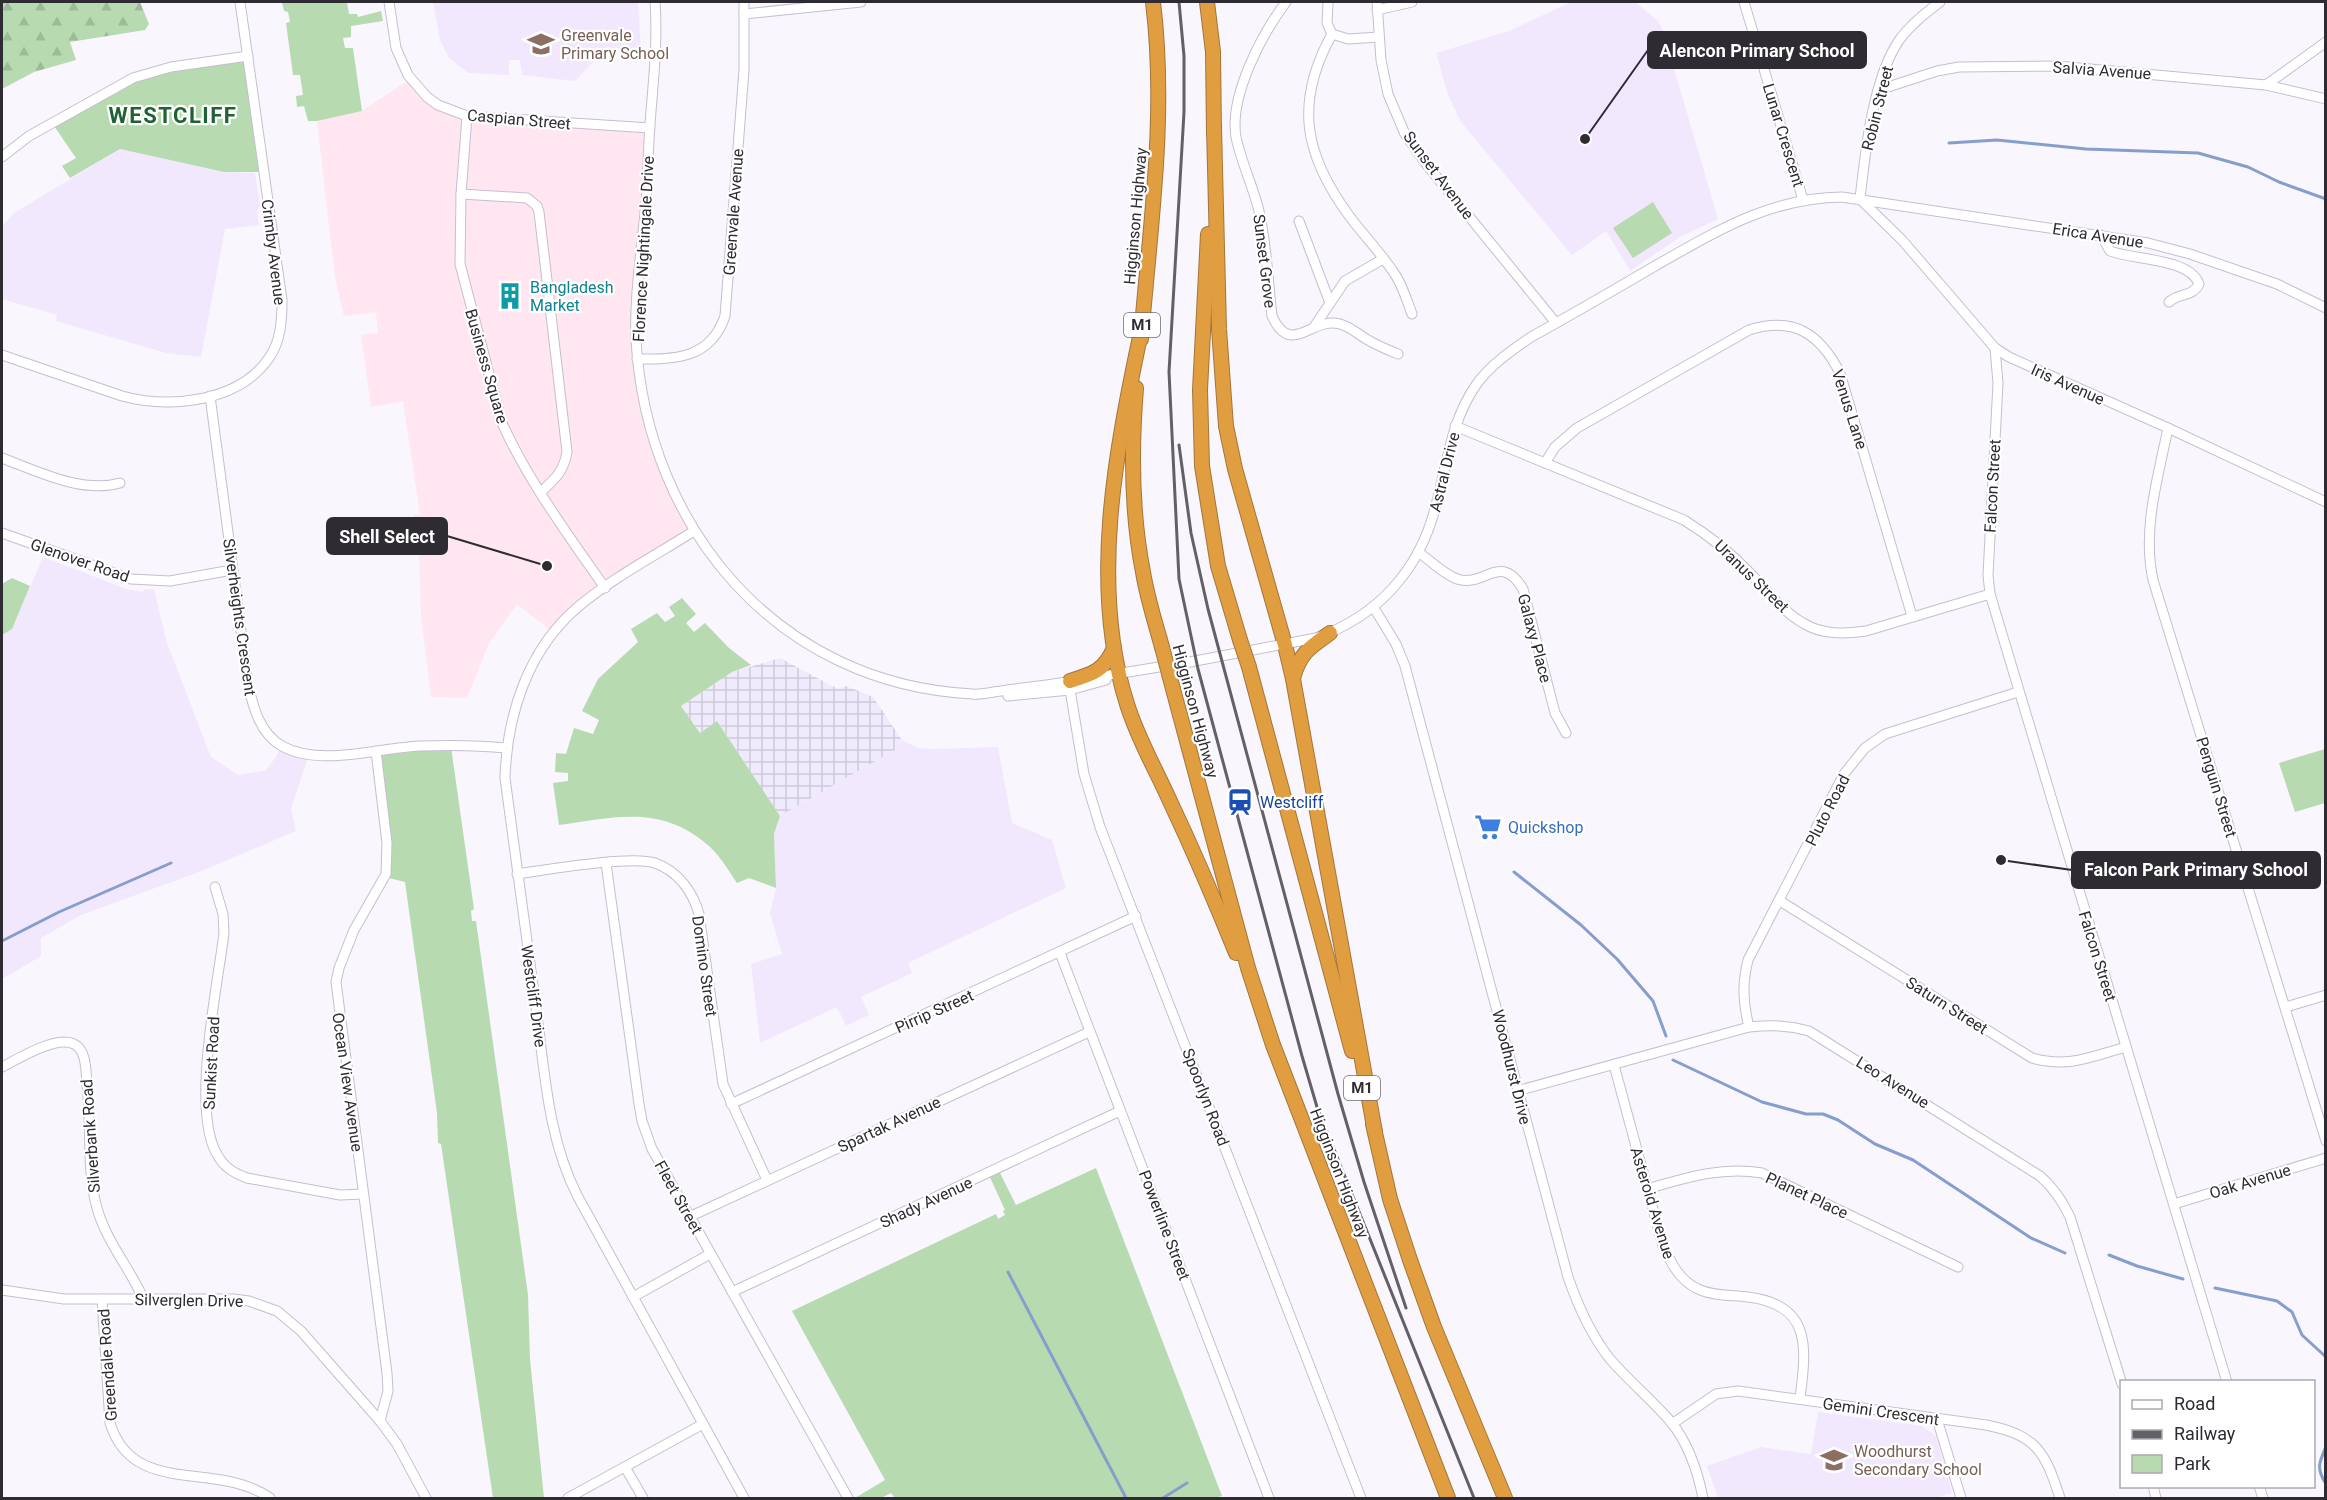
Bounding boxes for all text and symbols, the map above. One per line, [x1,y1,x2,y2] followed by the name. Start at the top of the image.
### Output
[561,26,669,63] place label: Greenvale Primary School
[526,29,556,59] school or university icon: Greenvale Primary School
[1648,32,1866,68] callout: Alencon Primary School
[1660,40,1854,61] text: Alencon Primary School
[2052,58,2152,83] street label: Salvia Avenue
[1858,64,1897,153] street label: Robin Street
[1759,81,1808,189] street label: Lunar Crescent
[109,103,237,128] district label: WESTCLIFF
[466,106,572,133] street label: Caspian Street
[1399,127,1478,223] street label: Sunset Avenue
[1120,146,1151,285] street label: Higginson Highway
[720,148,747,276] street label: Greenvale Avenue
[629,155,658,343] street label: Florence Nightingale Drive
[258,198,289,306] street label: Crimby Avenue
[1249,213,1280,309] street label: Sunset Grove
[2051,219,2145,252] street label: Erica Avenue
[530,278,614,315] place label: Bangladesh Market
[495,281,525,311] building icon: Bangladesh Market
[461,307,512,426] street label: Business Square
[1124,313,1160,337] road number: M1
[2028,360,2107,409] street label: Iris Avenue
[1828,367,1871,451] street label: Venus Lane
[1425,430,1464,514] street label: Astral Drive
[1981,439,2004,533] street label: Falcon Street
[327,518,447,554] callout: Shell Select
[339,526,435,547] text: Shell Select
[28,535,132,586] street label: Glenover Road
[1710,536,1793,617] street label: Uranus Street
[219,537,260,697] street label: Silverheights Crescent
[1514,592,1555,685] street label: Galaxy Place
[1169,642,1223,780] street label: Higginson Highway
[2192,735,2241,840] street label: Penguin Street
[1801,771,1854,849] street label: Pluto Road
[1225,787,1255,817] station icon: Westcliff
[1260,793,1324,812] place label: Westcliff
[1473,812,1503,842] supermarket icon: Quickshop
[1508,818,1583,837] place label: Quickshop
[2072,852,2320,888] callout: Falcon Park Primary School
[2084,859,2308,880] text: Falcon Park Primary School
[2075,909,2120,1004] street label: Falcon Street
[688,914,721,1018] street label: Domino Street
[517,944,550,1048] street label: Westcliff Drive
[1902,973,1991,1038] street label: Saturn Street
[892,986,976,1037] street label: Pirrip Street
[1488,1008,1535,1127] street label: Woodhurst Drive
[328,1011,367,1153] street label: Ocean View Avenue
[200,1016,223,1110] street label: Sunkist Road
[1178,1046,1233,1149] street label: Spoorlyn Road
[1853,1053,1933,1112] street label: Leo Avenue
[1344,1076,1380,1100] road number: M1
[77,1078,104,1194] street label: Silverbank Road
[835,1092,944,1157] street label: Spartak Avenue
[1306,1106,1373,1241] street label: Higginson Highway
[1626,1145,1679,1261] street label: Asteroid Avenue
[651,1157,707,1237] street label: Fleet Street
[2207,1160,2293,1203] street label: Oak Avenue
[1135,1167,1194,1283] street label: Powerline Street
[1763,1168,1851,1223] street label: Planet Place
[877,1173,975,1232] street label: Shady Avenue
[134,1290,244,1311] street label: Silverglen Drive
[94,1308,121,1422] street label: Greendale Road
[2120,1380,2315,1488] legend
[2174,1393,2215,1414] text: Road
[1821,1394,1940,1429] street label: Gemini Crescent
[2174,1423,2236,1444] text: Railway
[1854,1442,1982,1479] place label: Woodhurst Secondary School
[1819,1445,1849,1475] school or university icon: Woodhurst Secondary School
[2174,1453,2211,1474] text: Park

